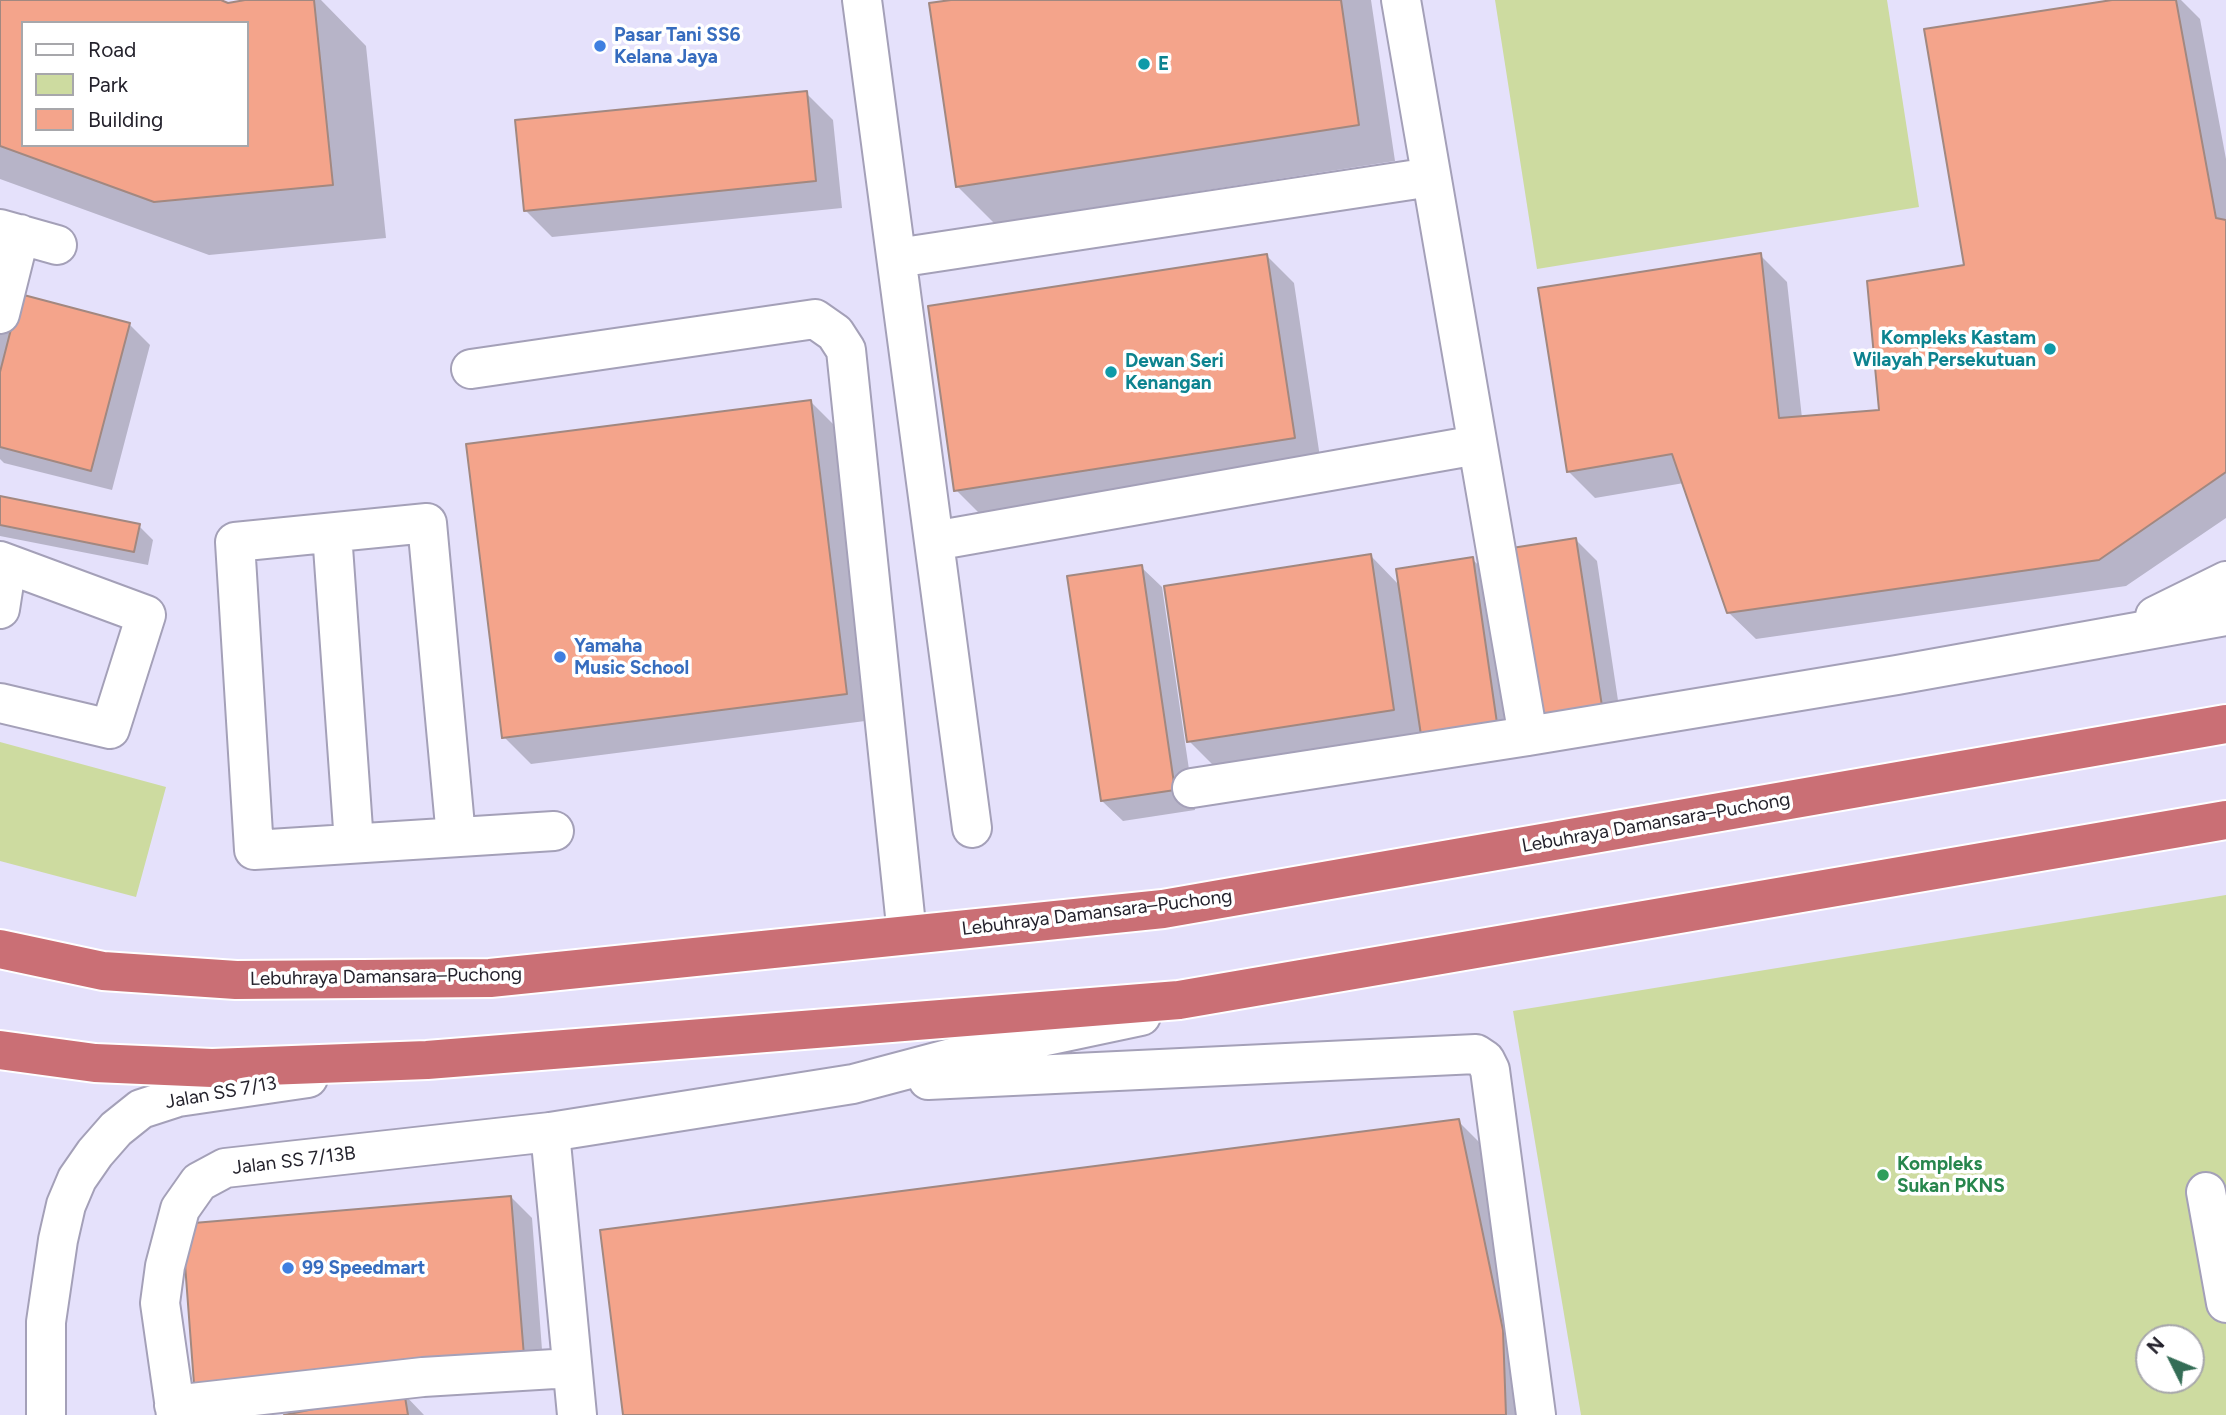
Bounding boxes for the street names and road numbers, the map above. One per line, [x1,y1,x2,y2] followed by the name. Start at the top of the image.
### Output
[1520,788,1792,858] street label: Lebuhraya Damansara–Puchong
[961,885,1233,941] street label: Lebuhraya Damansara–Puchong
[250,963,522,991] street label: Lebuhraya Damansara–Puchong
[164,1072,278,1114] street label: Jalan SS 7/13
[231,1142,357,1180] street label: Jalan SS 7/13B

